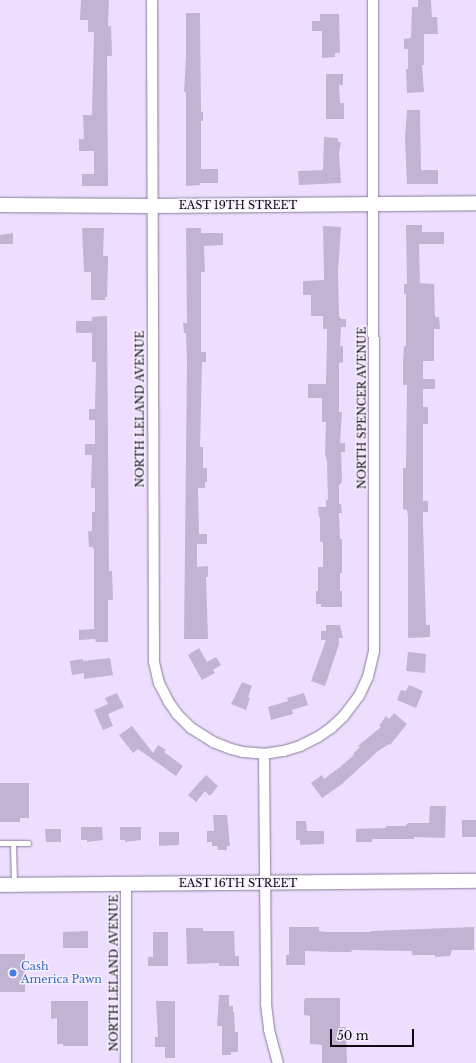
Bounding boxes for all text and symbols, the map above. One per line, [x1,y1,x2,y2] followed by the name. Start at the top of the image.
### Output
[179,198,297,212] street label: EAST 19TH STREET
[355,326,369,490] street label: NORTH SPENCER AVENUE
[133,330,147,488] street label: NORTH LELAND AVENUE
[179,876,297,890] street label: EAST 16TH STREET
[107,894,121,1052] street label: NORTH LELAND AVENUE
[21,960,102,986] place label: Cash America Pawn
[8,968,18,978] marker: Cash America Pawn
[332,1021,416,1047] scale bar
[337,1028,369,1043] text: 50 m

